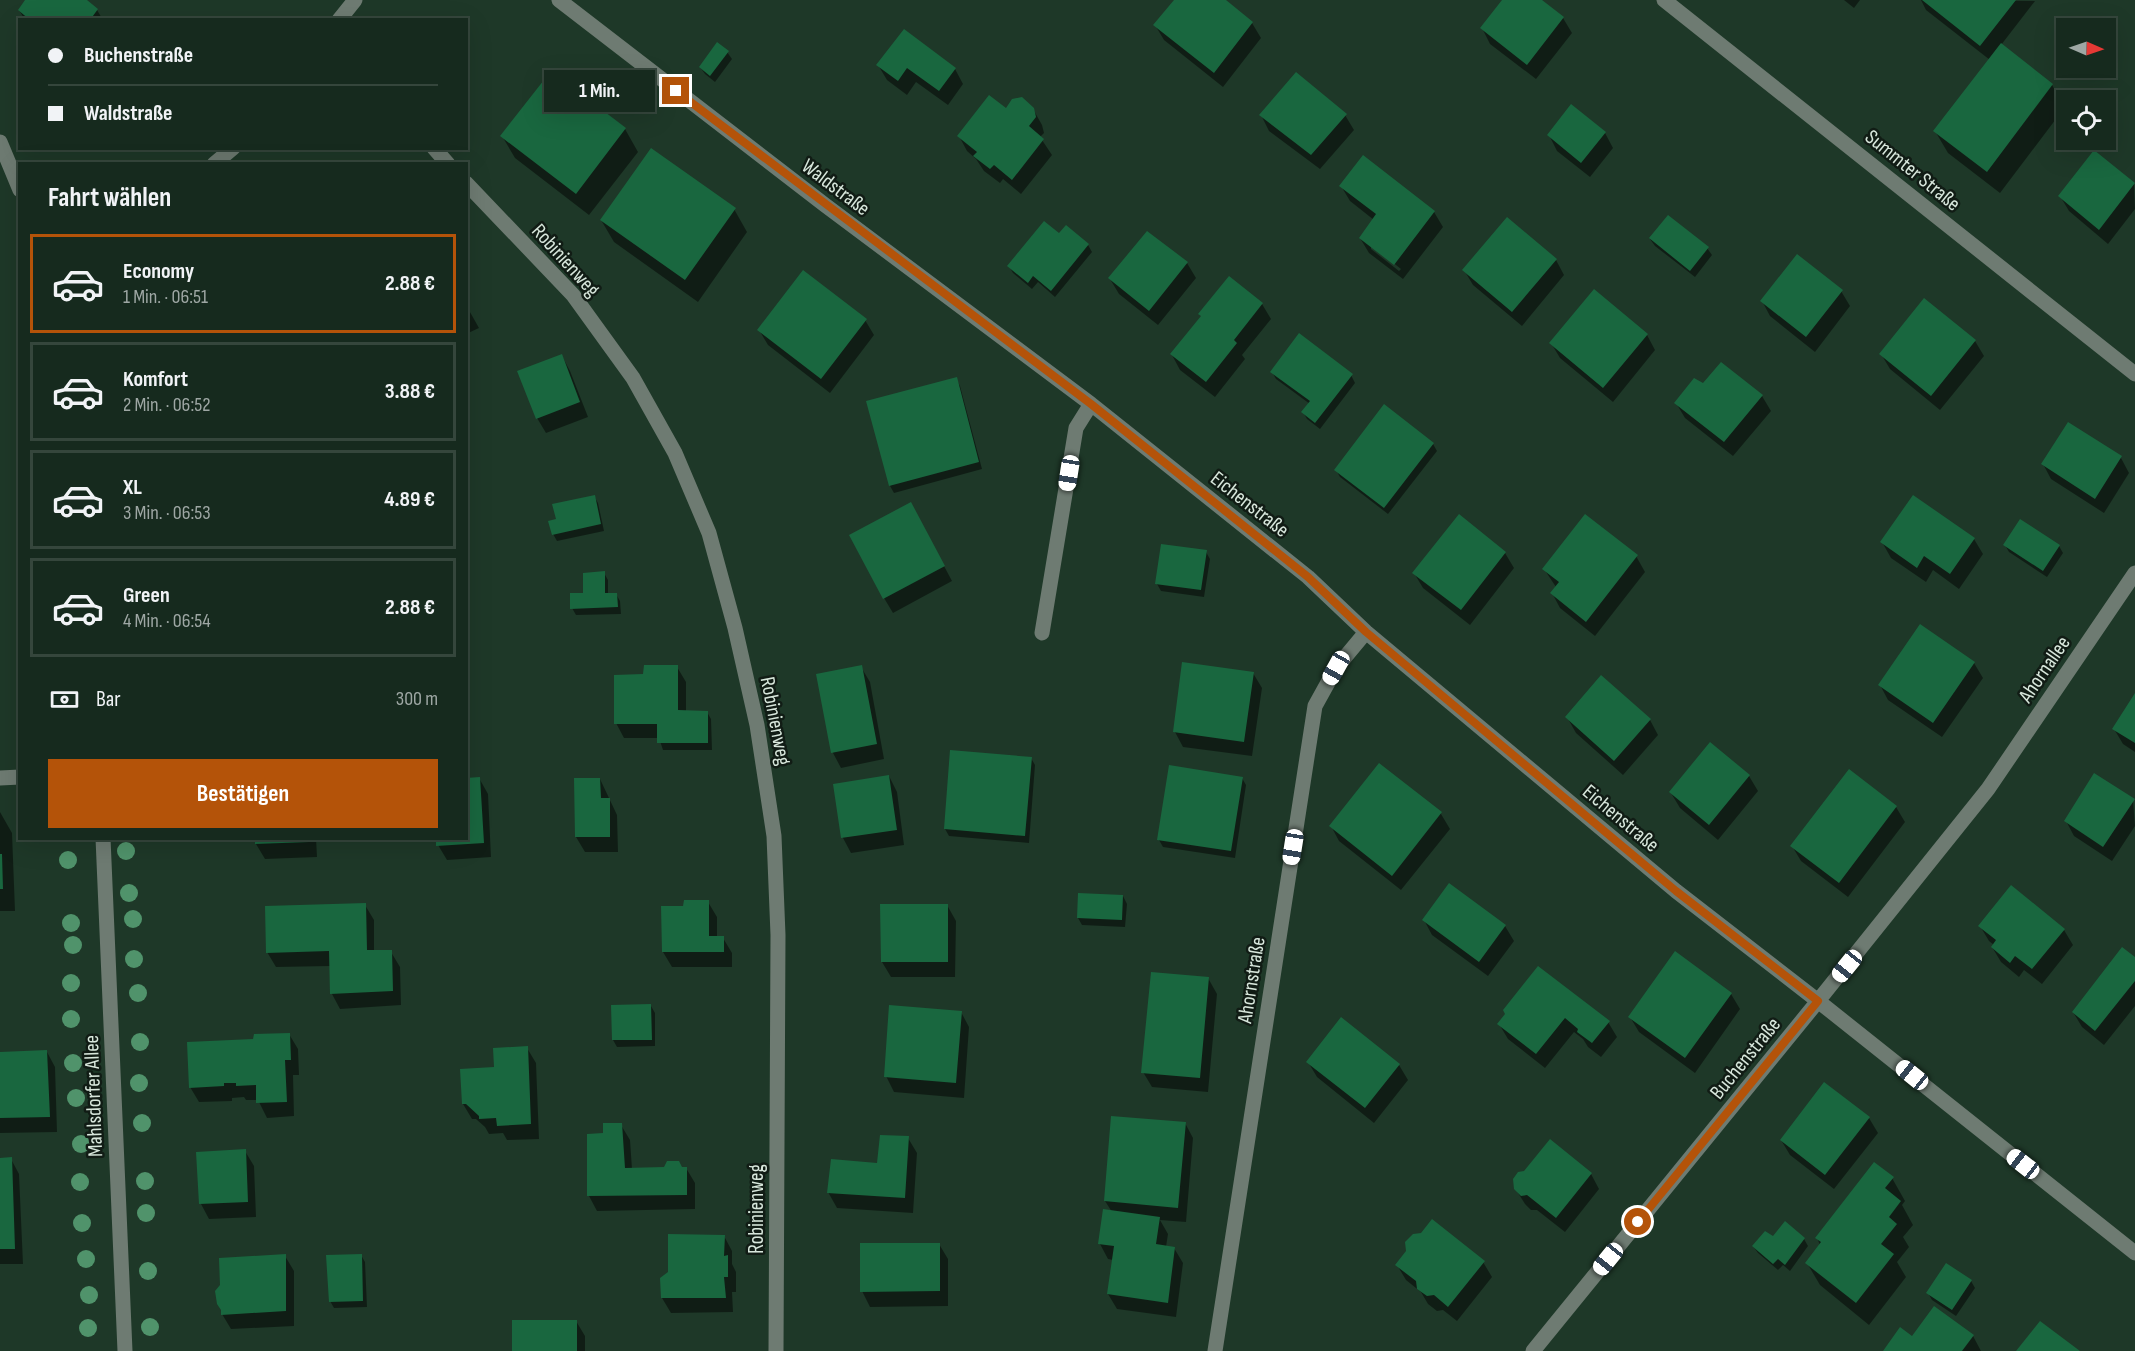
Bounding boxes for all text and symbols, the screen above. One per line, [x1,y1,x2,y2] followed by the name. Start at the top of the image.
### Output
[2056,18,2116,78] north arrow
[2056,18,2116,150] map controls
[84,42,193,69] text: Buchenstraße
[544,70,655,112] callout: 1 Min.
[662,77,689,104] route end
[579,79,620,103] text: 1 Min.
[2056,90,2116,150] button: locate
[84,100,172,127] text: Waldstraße
[1860,124,1965,216] street label: Summter Straße
[797,154,875,221] street label: Waldstraße
[48,182,171,214] text: Fahrt wählen
[526,219,605,302] street label: Robinienweg
[51,257,105,311] icon: car
[123,258,194,285] text: Economy
[385,270,435,297] text: 2.88 €
[123,285,208,309] text: 1 Min. · 06:51
[51,365,105,419] icon: car
[123,366,188,393] text: Komfort
[385,378,435,405] text: 3.88 €
[123,393,210,417] text: 2 Min. · 06:52
[1057,454,1081,492] car
[1206,466,1294,543] street label: Eichenstraße
[51,473,105,527] icon: car
[123,474,142,501] text: XL
[384,486,435,513] text: 4.89 €
[123,501,211,525] text: 3 Min. · 06:53
[51,581,105,635] icon: car
[123,582,170,609] text: Green
[385,594,435,621] text: 2.88 €
[123,609,211,633] text: 4 Min. · 06:54
[2013,631,2076,708] street label: Ahornallee
[1319,648,1353,688] car
[755,675,796,767] street label: Robinienweg
[48,683,81,716] icon: cash
[96,686,121,713] text: Bar
[396,687,438,711] text: 300 m
[48,759,438,828] button: Bestätigen
[1577,779,1664,858] street label: Eichenstraße
[1281,828,1305,866] car
[1232,935,1271,1026] street label: Ahornstraße
[1829,946,1865,986] car
[1705,1012,1786,1104] street label: Buchenstraße
[79,1035,108,1157] street label: Mahlsdorfer Allee
[1892,1057,1932,1093] car
[2003,1146,2043,1182] car
[744,1164,769,1254] street label: Robinienweg
[1624,1208,1651,1235] route start
[1590,1239,1626,1279] car

